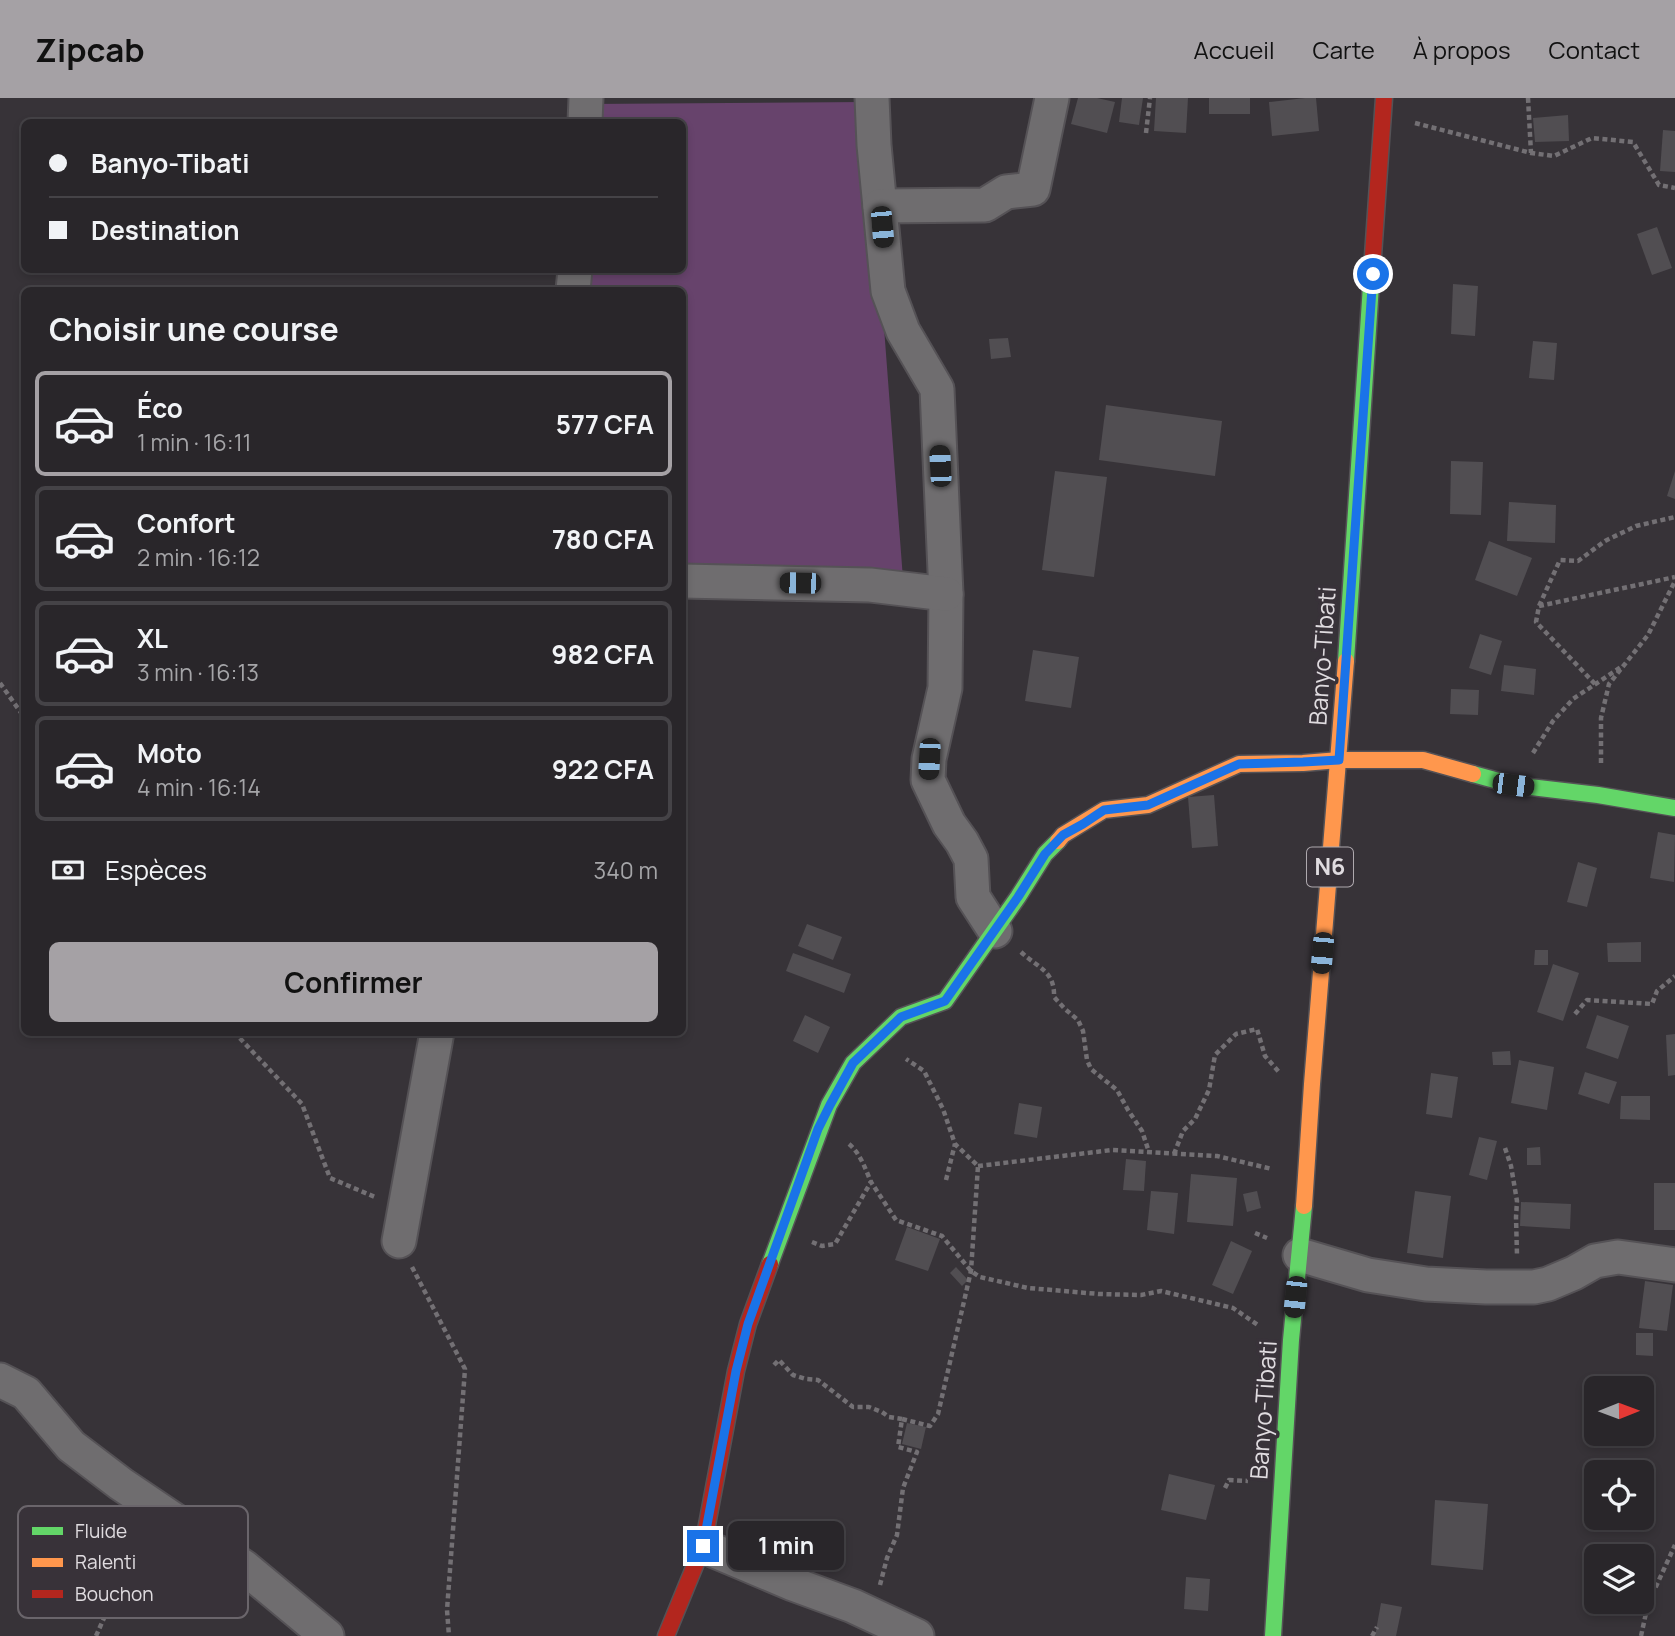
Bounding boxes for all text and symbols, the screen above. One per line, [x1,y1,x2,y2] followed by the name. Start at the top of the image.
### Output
[35,27,145,72] text: Zipcab
[1194,33,1274,66] text: Accueil
[1312,33,1375,66] text: Carte
[1413,33,1511,66] text: À propos
[1549,33,1640,66] text: Contact
[91,145,250,181] text: Banyo-Tibati
[870,205,895,249] car
[91,212,240,248] text: Destination
[1357,258,1389,290] route start
[49,307,339,351] text: Choisir une course
[137,390,183,426] text: Éco
[53,392,116,455] icon: car
[556,406,654,442] text: 577 CFA
[137,426,252,458] text: 1 min · 16:11
[929,444,952,488] car
[137,505,236,541] text: Confort
[53,507,116,570] icon: car
[552,521,654,557] text: 780 CFA
[137,541,260,573] text: 2 min · 16:12
[779,572,822,594] car
[1300,585,1343,726] street label: Banyo-Tibati
[137,620,168,656] text: XL
[53,622,116,685] icon: car
[551,636,654,672] text: 982 CFA
[137,656,259,688] text: 3 min · 16:13
[137,735,202,771] text: Moto
[53,737,116,800] icon: car
[918,737,941,781] car
[552,751,654,787] text: 922 CFA
[137,771,261,803] text: 4 min · 16:14
[1491,772,1536,798] car
[1307,848,1353,887] road number: N6
[49,851,87,889] icon: cash
[105,852,207,888] text: Espèces
[594,854,658,886] text: 340 m
[1310,931,1335,975] car
[49,942,658,1022] button: Confirmer
[1283,1275,1308,1319] car
[1241,1339,1284,1480] street label: Banyo-Tibati
[1584,1376,1654,1446] north arrow
[1584,1376,1654,1614] map controls
[1584,1460,1654,1530] button: locate
[18,1506,248,1618] legend
[75,1518,127,1544] text: Fluide
[728,1522,843,1570] callout: 1 min
[758,1529,814,1561] text: 1 min
[687,1530,719,1562] route end
[1584,1544,1654,1614] button: layers
[75,1549,136,1575] text: Ralenti
[75,1581,154,1607] text: Bouchon

